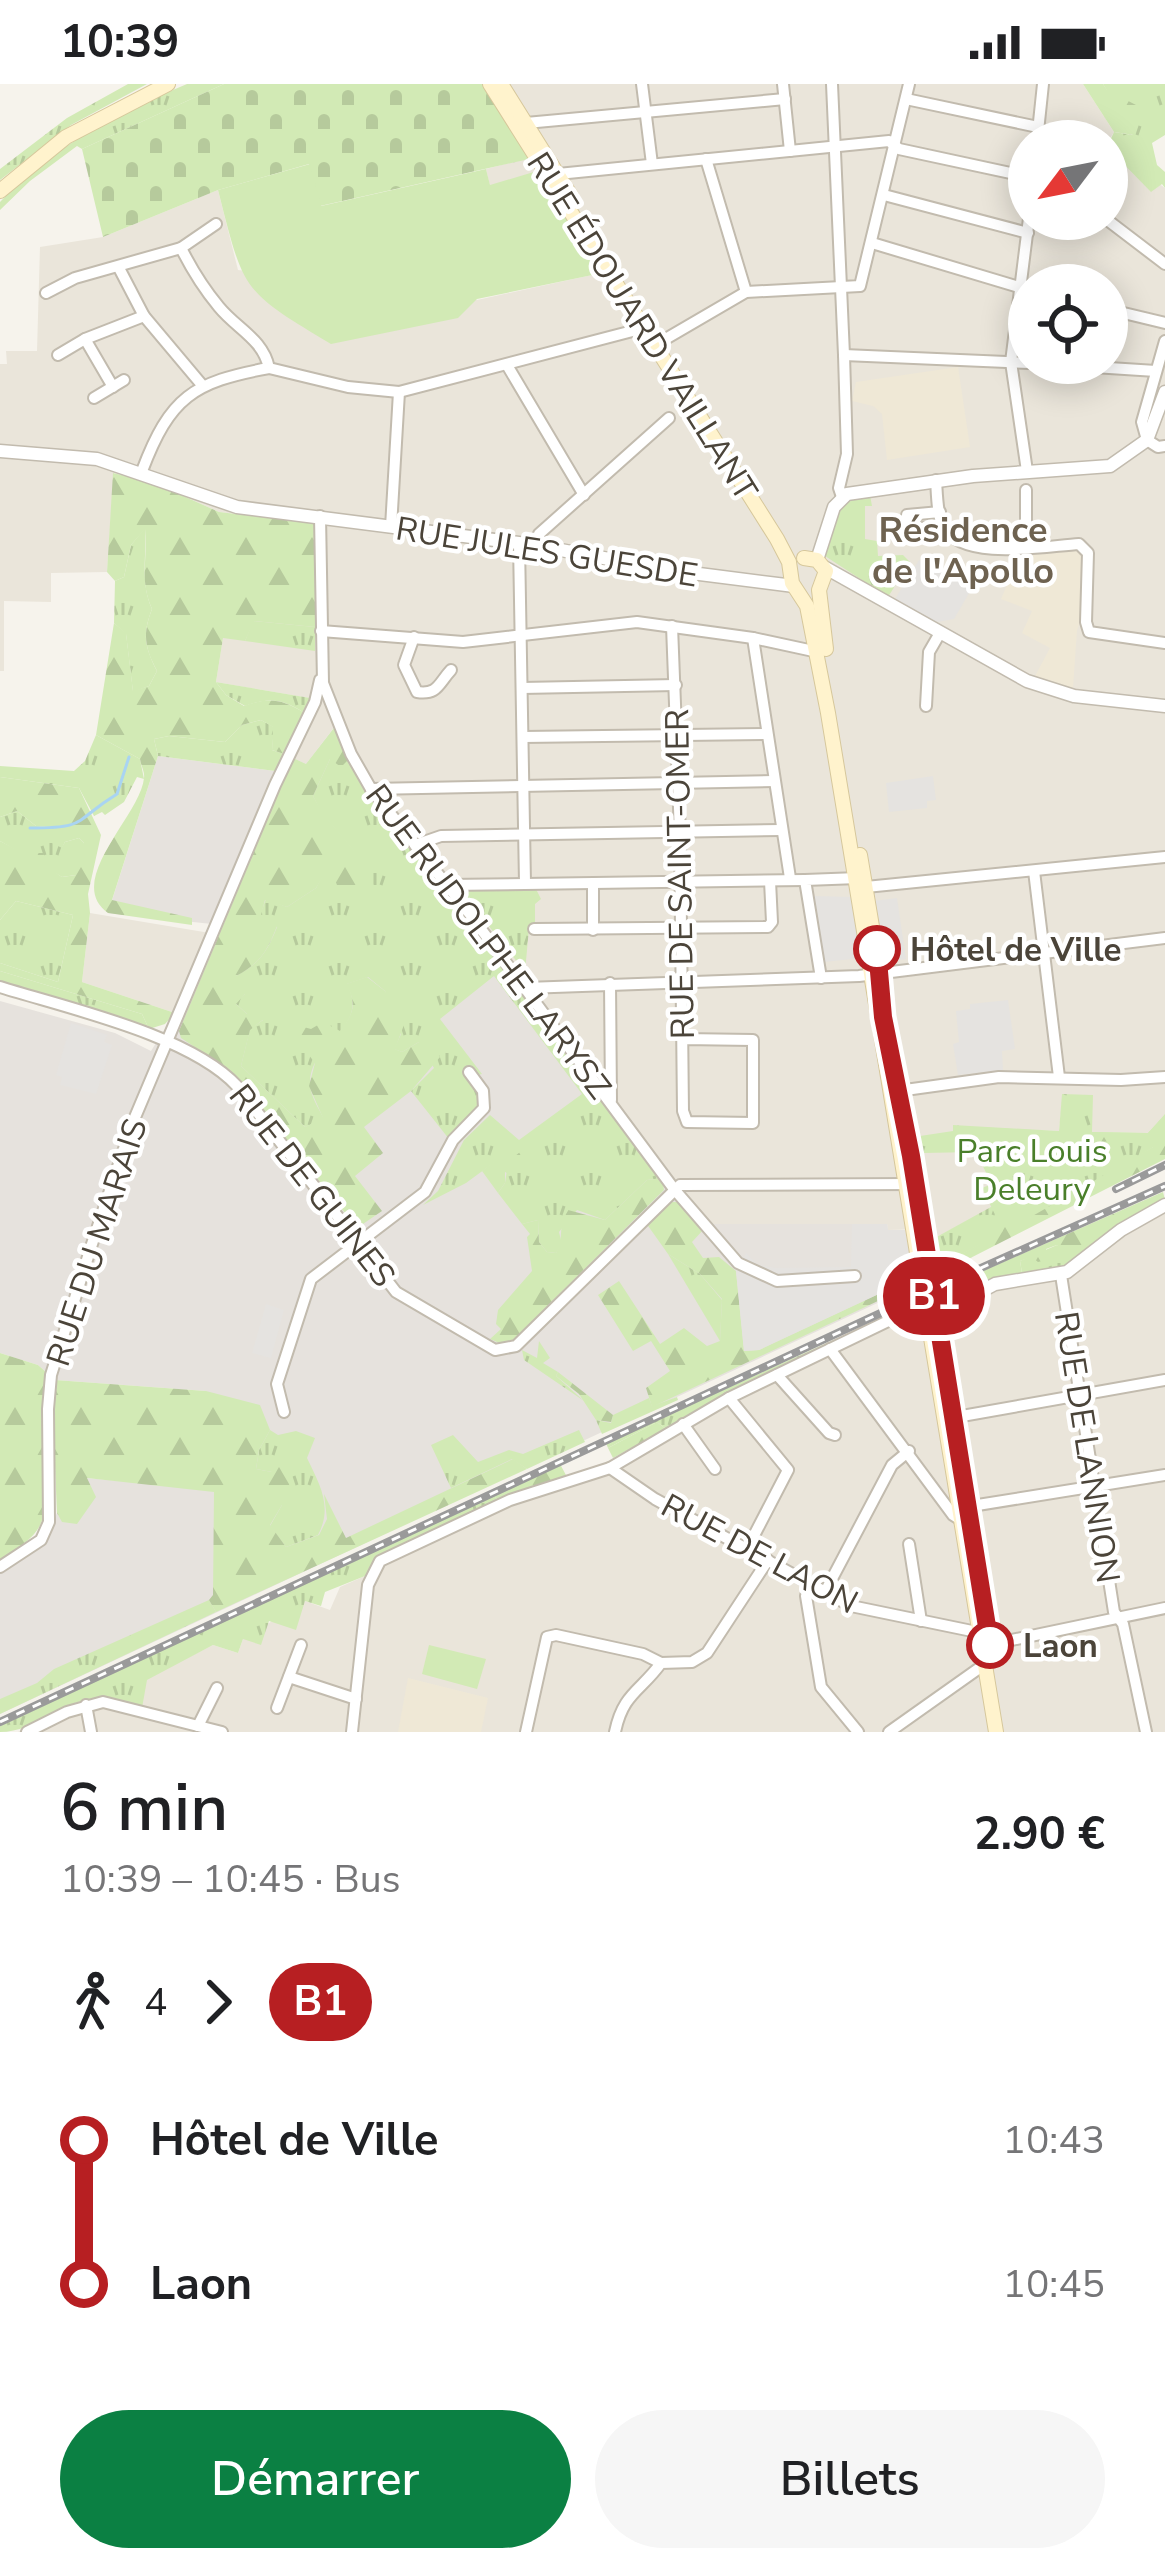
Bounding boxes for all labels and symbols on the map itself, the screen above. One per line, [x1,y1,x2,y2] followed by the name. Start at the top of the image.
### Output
[1008,120,1128,240] north arrow
[516,144,768,510] street label: RUE ÉDOUARD VAILLANT
[393,506,701,599] street label: RUE JULES GUESDE
[872,506,1054,596] district label: Résidence de l'Apollo
[655,708,706,1040] street label: RUE DE SAINT-OMER
[355,775,621,1108] street label: RUE RUDOLPHE LARYSZ
[855,927,899,971] marker: Hôtel de Ville
[910,928,1122,973] place label: Hôtel de Ville
[218,1075,405,1297] street label: RUE DE GUINES
[36,1113,159,1372] street label: RUE DU MARAIS
[956,1129,1108,1212] park label: Parc Louis Deleury
[880,1257,988,1335] line badge: B1
[1043,1308,1130,1586] street label: RUE DE LANNION
[653,1484,866,1625] street label: RUE DE LAON
[968,1623,1012,1667] marker: Laon
[1023,1624,1098,1669] place label: Laon

